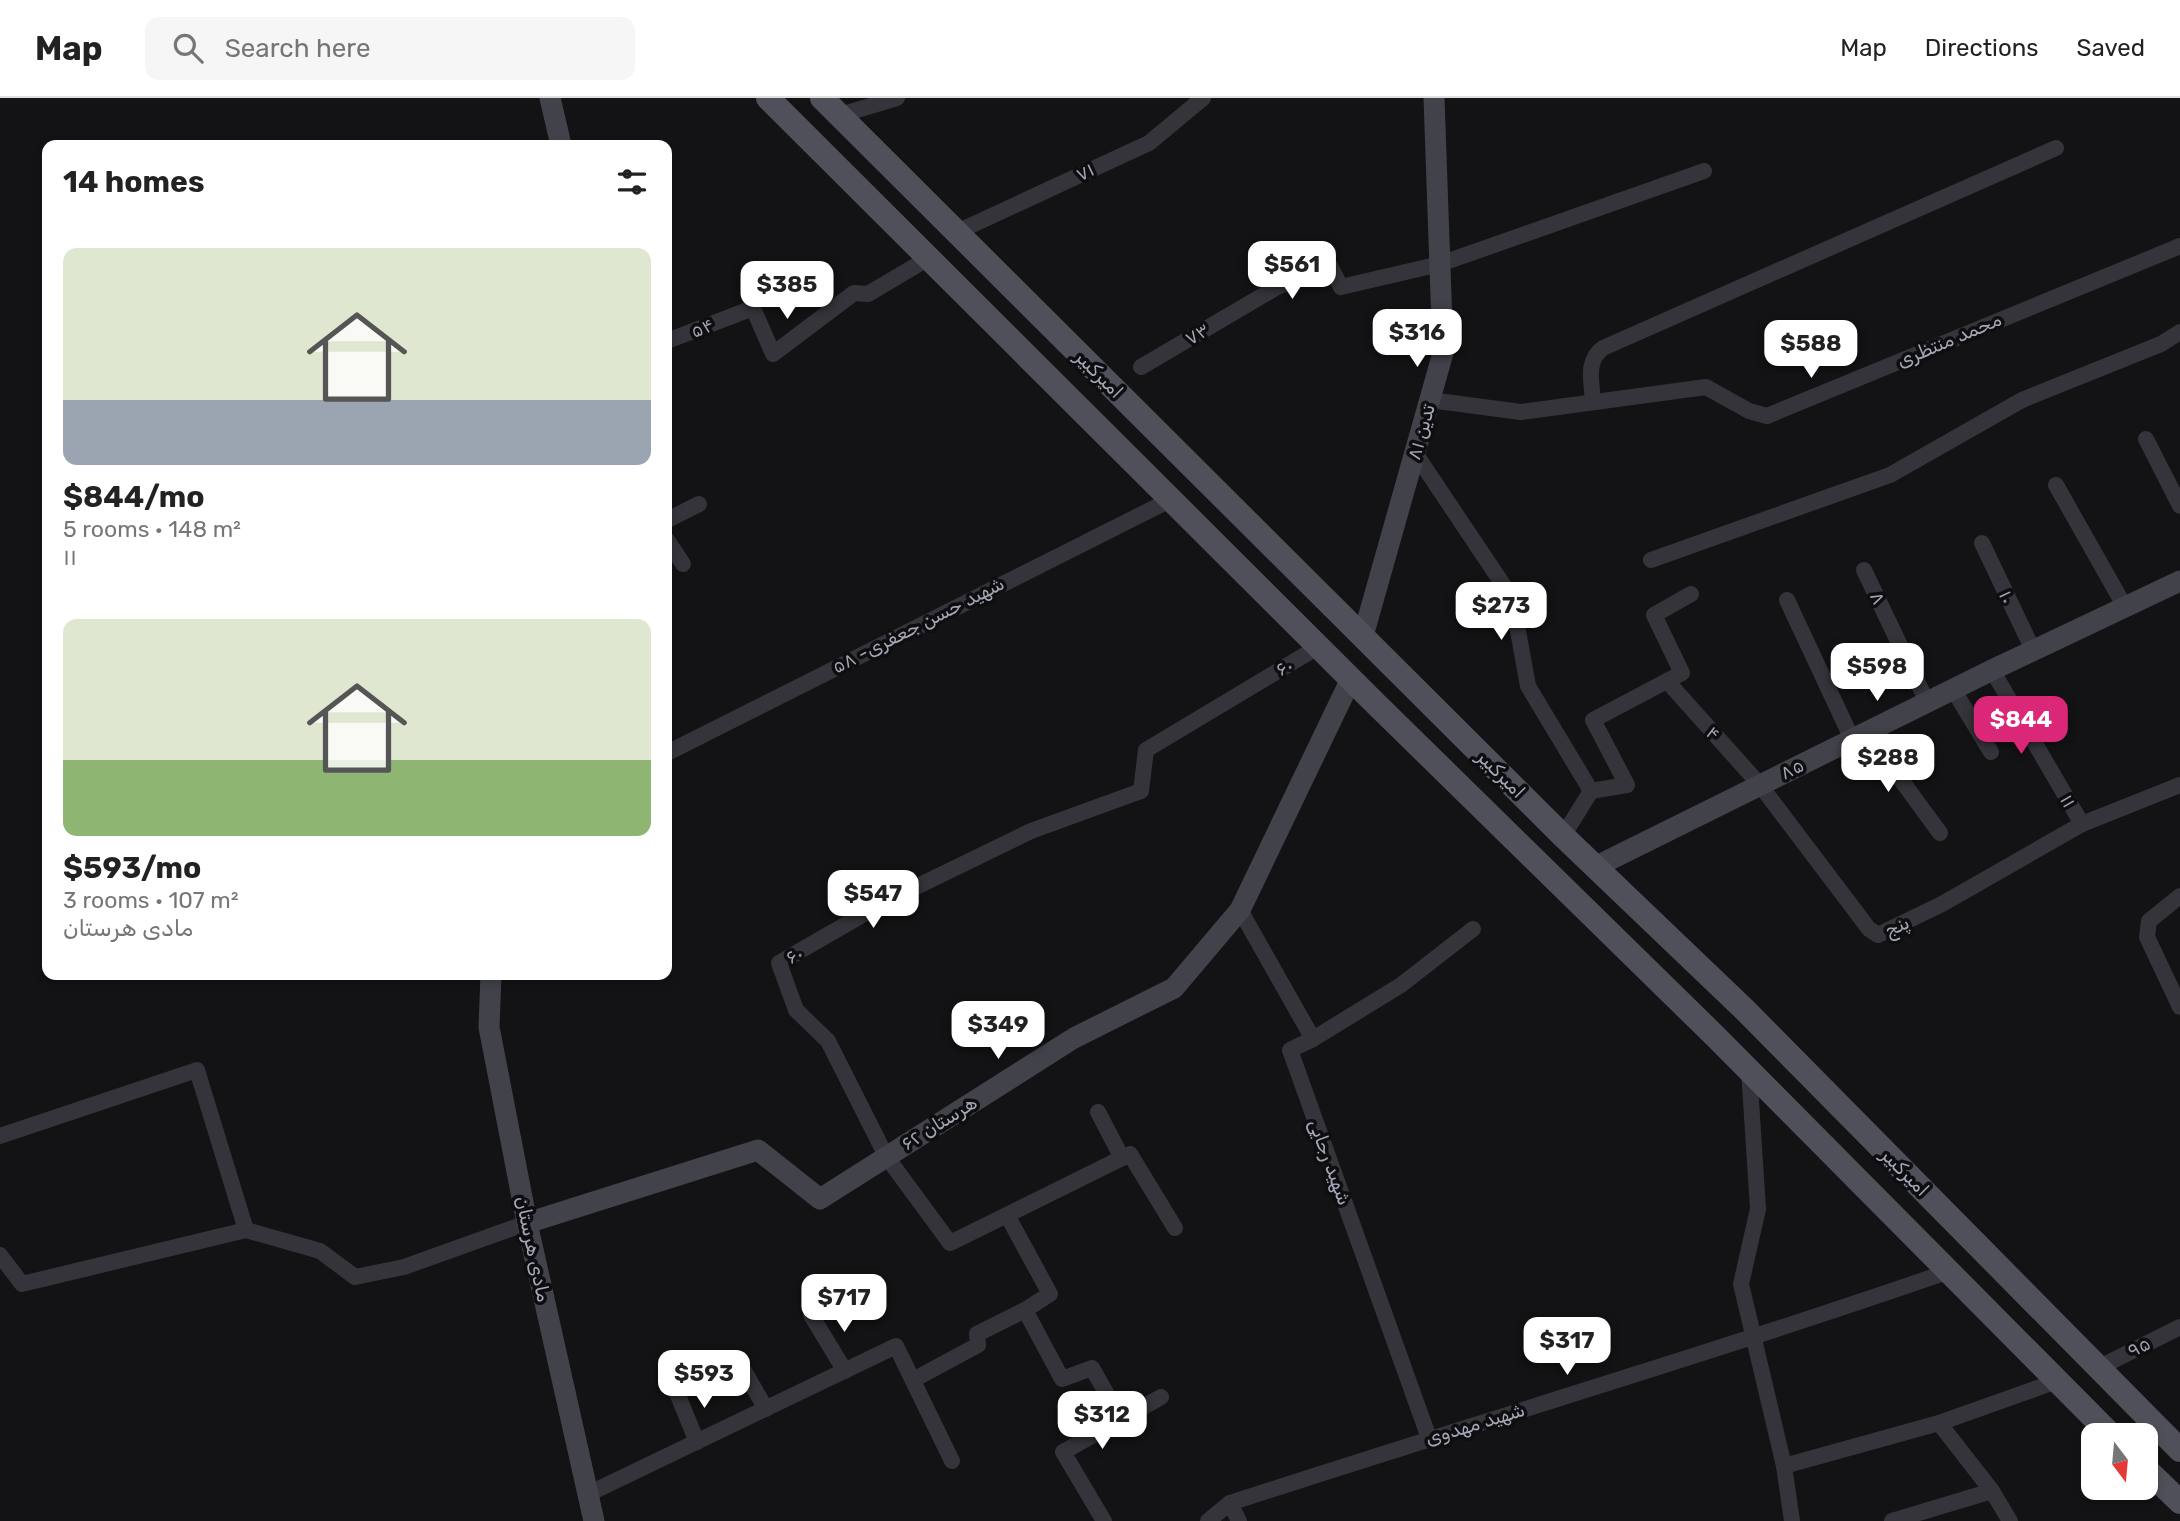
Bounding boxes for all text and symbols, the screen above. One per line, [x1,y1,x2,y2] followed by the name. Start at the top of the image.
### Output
[145,17,635,80] search box
[35,29,103,68] text: Map
[169,29,207,67] icon: search
[225,33,370,64] text: Search here
[1840,34,1887,62] text: Map
[1925,34,2038,62] text: Directions
[2076,34,2145,62] text: Saved
[1072,158,1098,186] street label: ۷۱
[613,163,651,201] icon: filters
[63,164,205,200] text: 14 homes
[1251,242,1333,301] pin: $561
[1264,250,1320,278] text: $561
[746,262,828,321] pin: $385
[757,270,817,298] text: $385
[294,294,420,420] icon: home
[1893,308,2005,372] street label: محمد منتظری
[1376,310,1458,369] pin: $316
[687,313,717,343] street label: ۵۴
[1181,318,1213,350] street label: ۷۳
[1389,318,1445,346] text: $316
[1770,320,1852,380] pin: $588
[1780,329,1842,357] text: $588
[1069,344,1128,403] street label: امیرکبیر
[1402,401,1440,463] street label: تدین ۸۱
[63,479,205,515] text: $844/mo
[63,515,241,543] text: 5 rooms · 148 m²
[63,543,77,571] text: ۱۱
[828,572,1008,678] street label: شهید حسن جعفری- ۵۸
[1460,582,1542,642] pin: $273
[1994,587,2020,607] street label: ۱۰
[1865,588,1891,608] street label: ۸
[1472,591,1530,619] text: $273
[1836,644,1918,703] pin: $598
[1847,652,1907,680] text: $598
[1271,653,1297,681] street label: ۶۰
[294,665,420,791] icon: home
[1980,696,2062,756] pin: $844
[1990,705,2052,733] text: $844
[1701,721,1725,745] street label: ۴
[1847,734,1929,794] pin: $288
[1857,743,1919,771] text: $288
[1471,744,1530,803] street label: امیرکبیر
[1776,753,1808,785] street label: ۸۵
[2055,790,2081,812] street label: ۱۱
[63,850,201,886] text: $593/mo
[832,870,914,930] pin: $547
[844,879,902,907] text: $547
[63,886,239,914] text: 3 rooms · 107 m²
[1881,911,1913,943] street label: پنج
[63,914,193,942] text: مادی هرستان
[781,941,807,969] street label: ۶۰
[957,1002,1039,1061] pin: $349
[968,1010,1028,1038] text: $349
[897,1091,981,1155] street label: هرستان ۶۲
[1304,1116,1356,1208] street label: شهید رجایی
[1875,1142,1934,1201] street label: امیرکبیر
[511,1194,555,1304] street label: مادی هرستان
[803,1274,885,1334] pin: $717
[817,1283,871,1311] text: $717
[1526,1318,1608,1377] pin: $317
[1540,1326,1594,1354] text: $317
[2124,1332,2154,1362] street label: ۹۵
[663,1350,745,1410] pin: $593
[674,1359,734,1387] text: $593
[1061,1392,1143,1451] pin: $312
[1422,1398,1528,1450] street label: شهید مهدوی
[1074,1400,1130,1428] text: $312
[2081,1423,2158,1500] north arrow
[2081,1423,2158,1500] map controls

